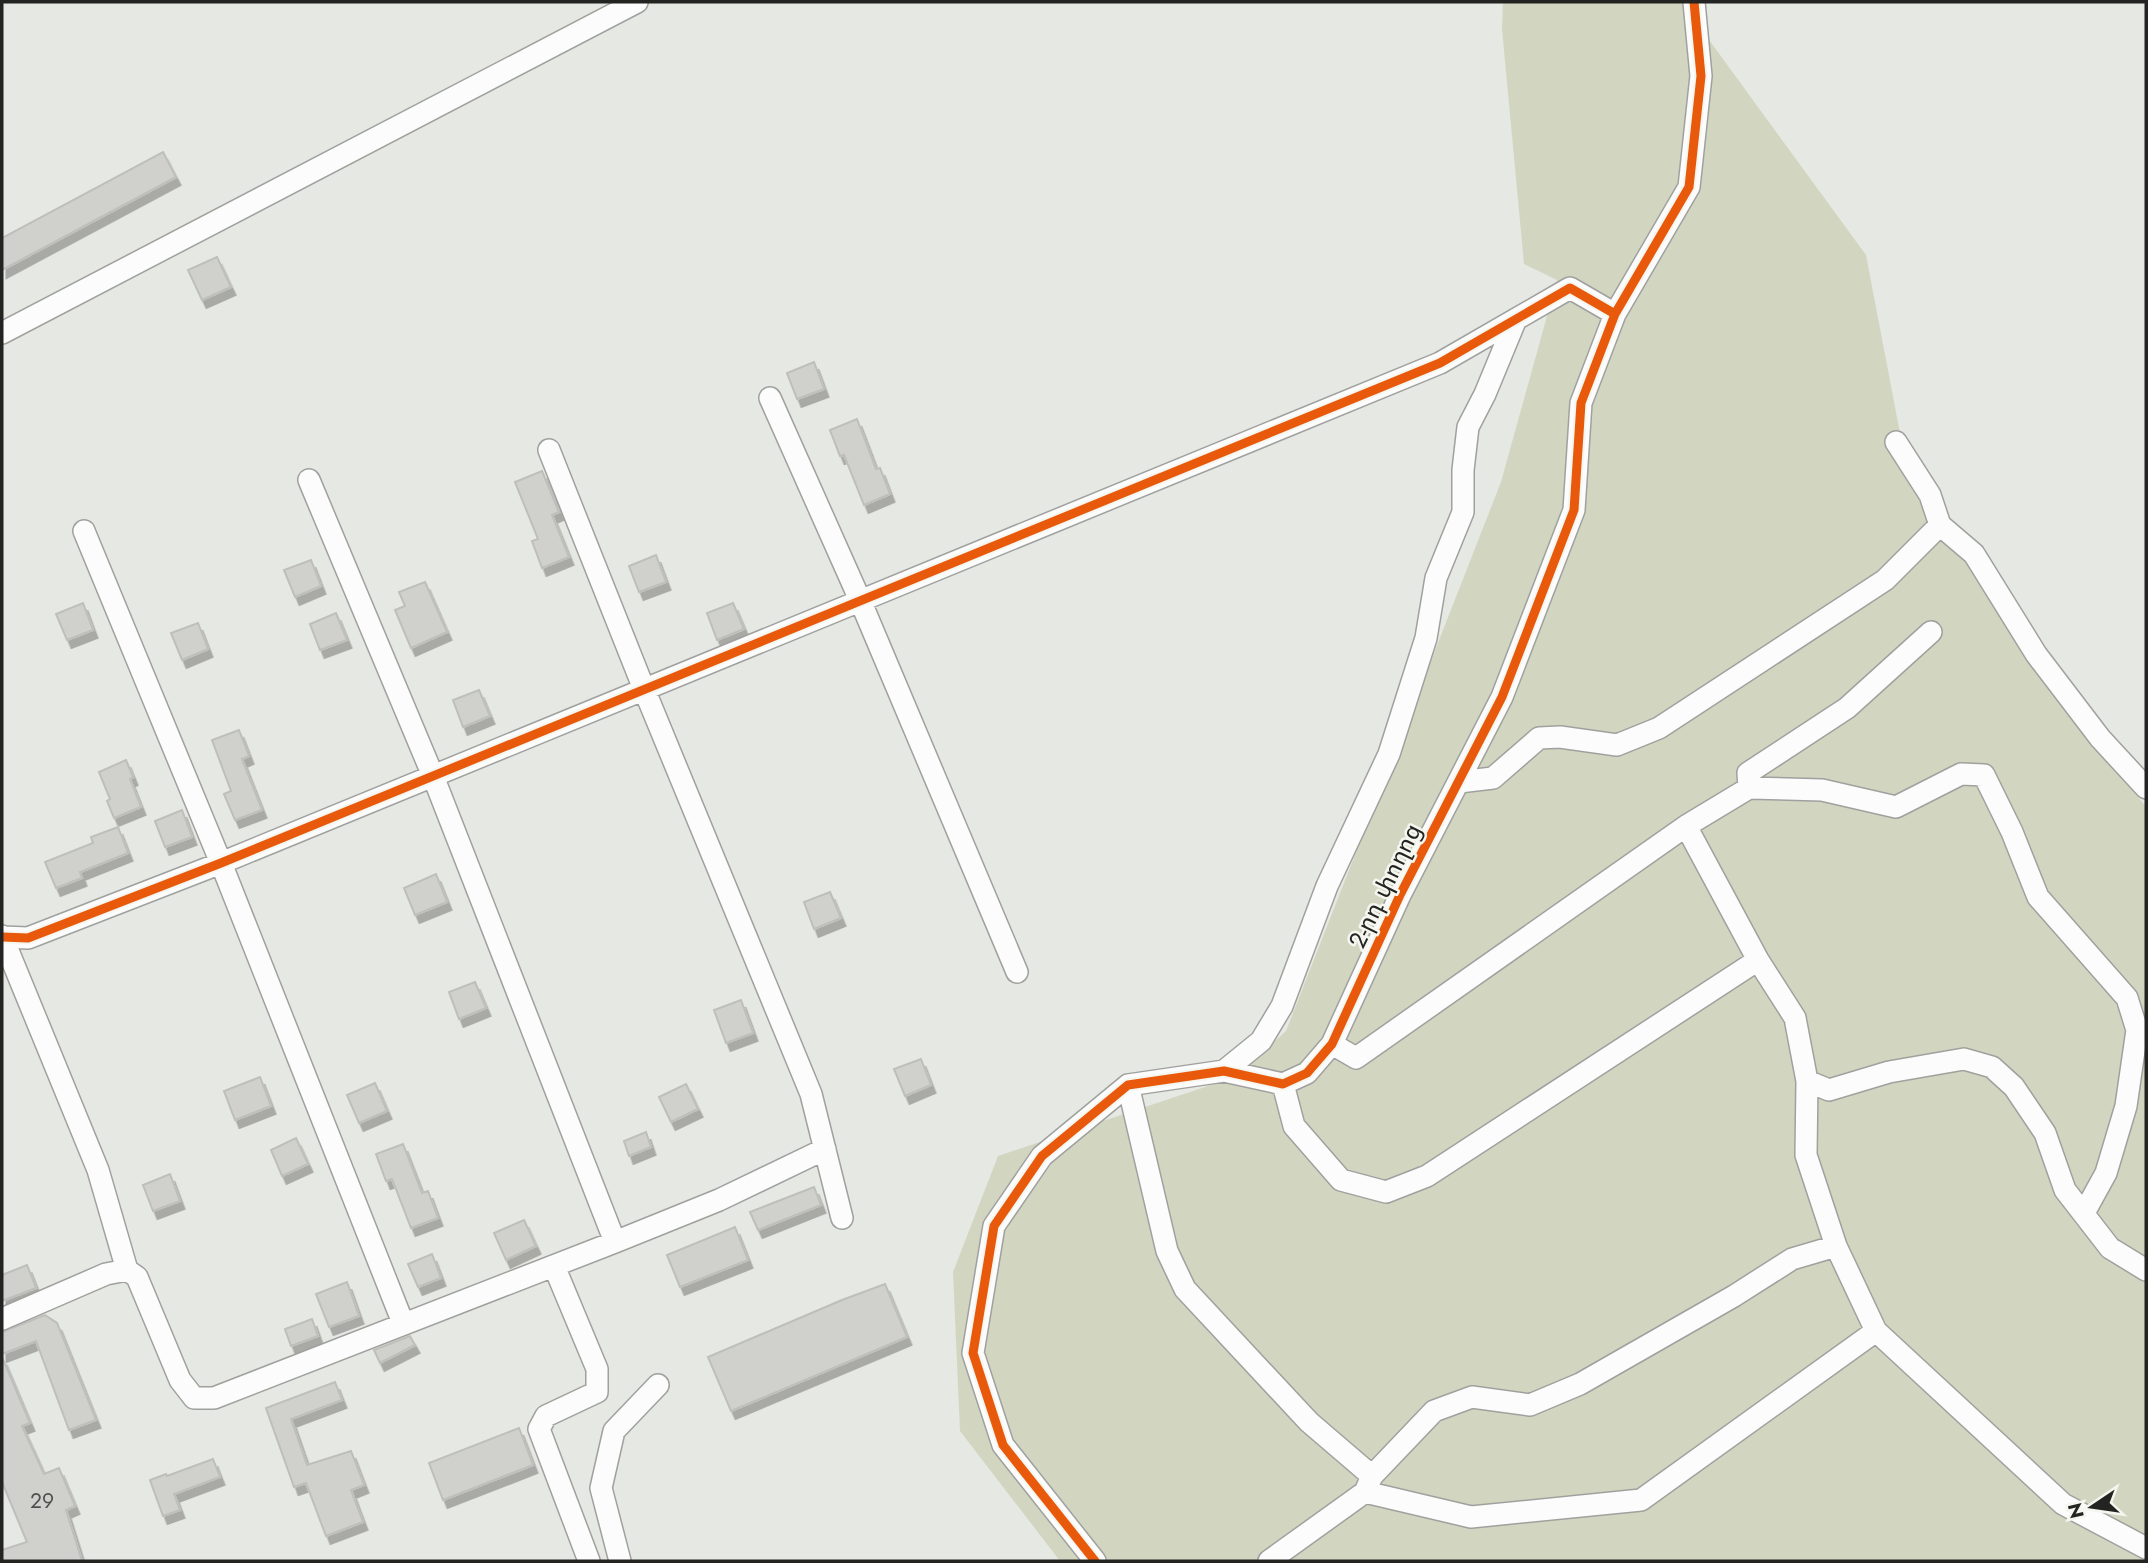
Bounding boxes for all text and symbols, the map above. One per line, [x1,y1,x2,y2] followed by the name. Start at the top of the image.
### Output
[1339,818,1430,954] street label: 2-րդ փողոց
[2057,1472,2127,1542] north arrow
[30,1486,54,1516] house number: 29
[2061,1500,2091,1521] text: N

